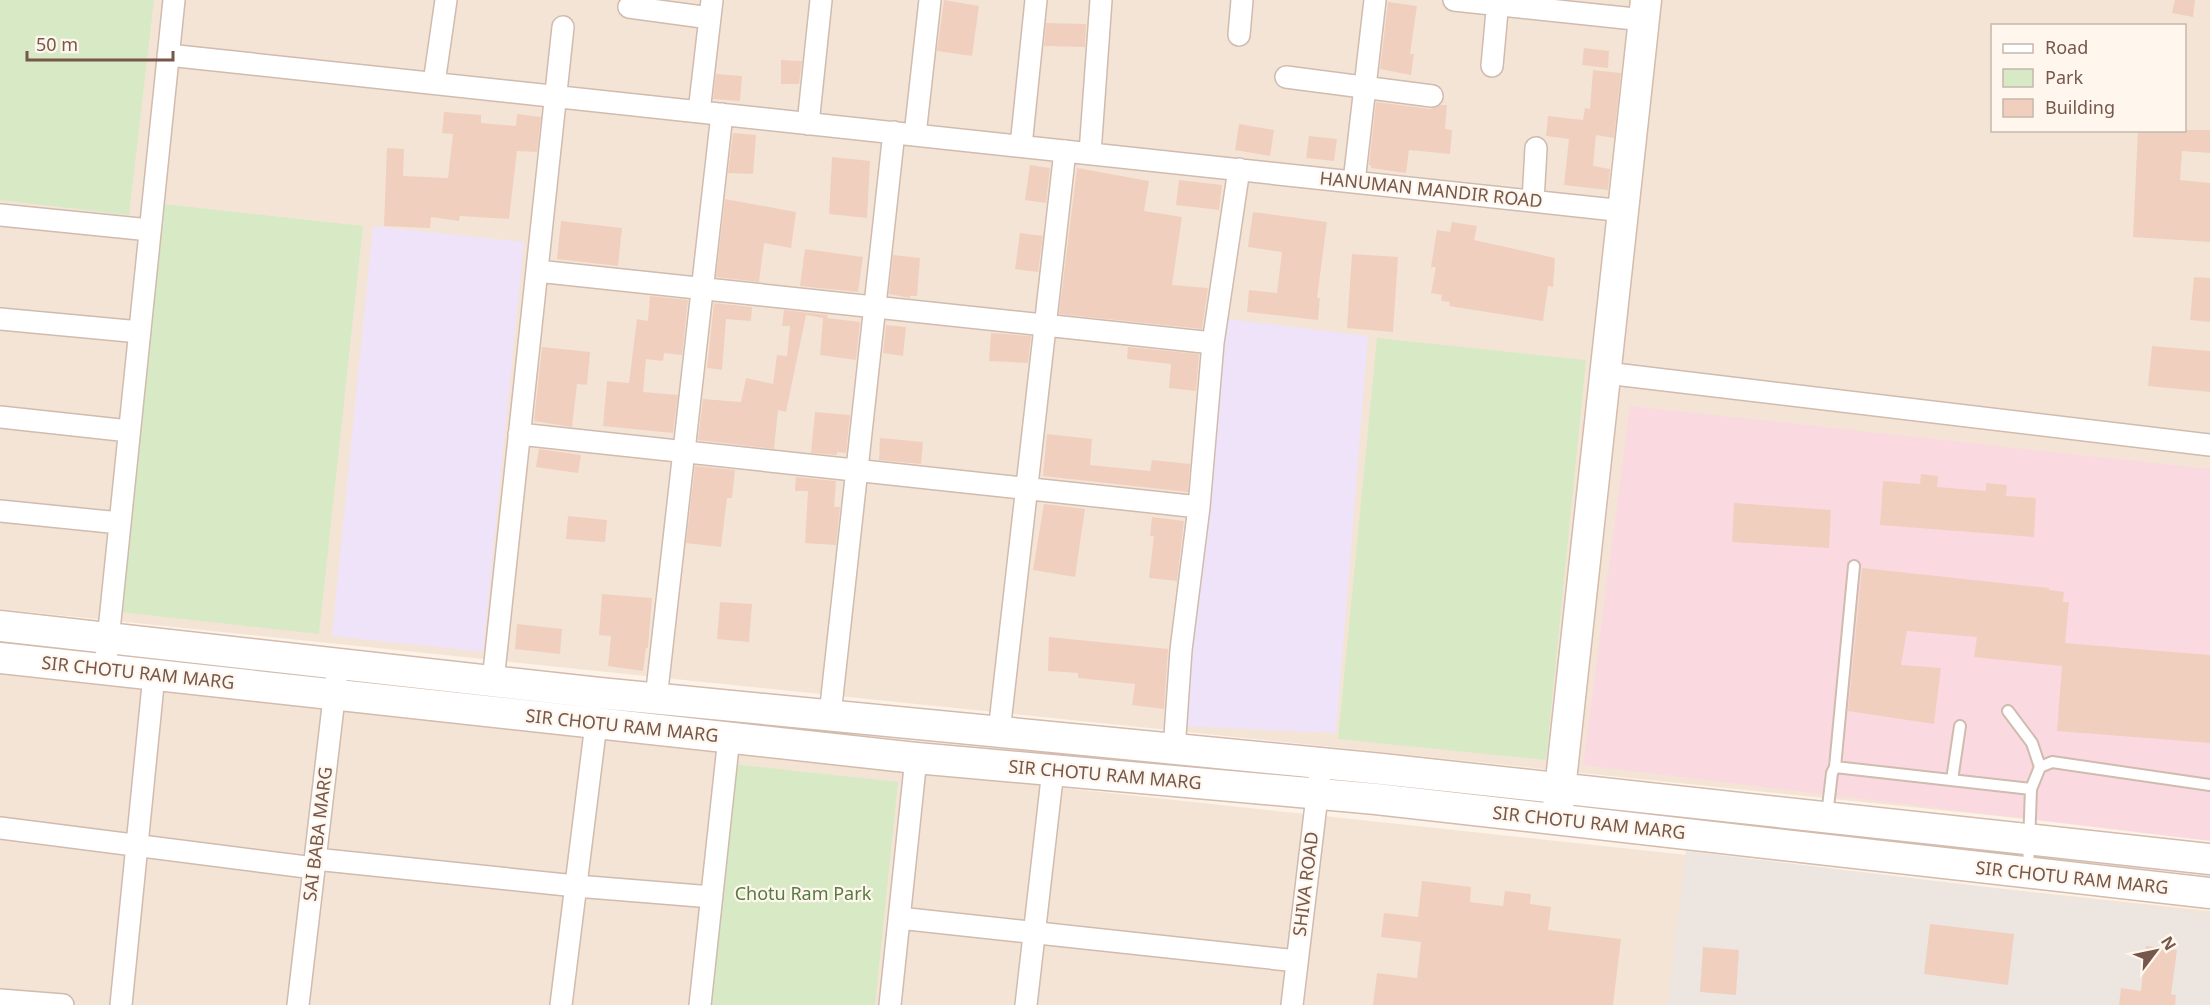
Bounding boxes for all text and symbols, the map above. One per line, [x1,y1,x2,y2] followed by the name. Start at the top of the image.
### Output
[27,24,172,62] scale bar
[1991,24,2186,132] legend
[36,32,78,56] text: 50 m
[2045,35,2088,59] text: Road
[2045,65,2083,89] text: Park
[2045,95,2115,119] text: Building
[1318,165,1544,213] street label: HANUMAN MANDIR ROAD
[40,650,236,694] street label: SIR CHOTU RAM MARG
[524,703,720,747] street label: SIR CHOTU RAM MARG
[1008,754,1203,794] street label: SIR CHOTU RAM MARG
[297,765,337,903] street label: SAI BABA MARG
[1491,800,1687,844] street label: SIR CHOTU RAM MARG
[1287,830,1323,938] street label: SHIVA ROAD
[1974,855,2170,899] street label: SIR CHOTU RAM MARG
[735,881,872,905] park label: Chotu Ram Park
[2126,921,2186,981] north arrow
[2156,932,2181,954] text: N

